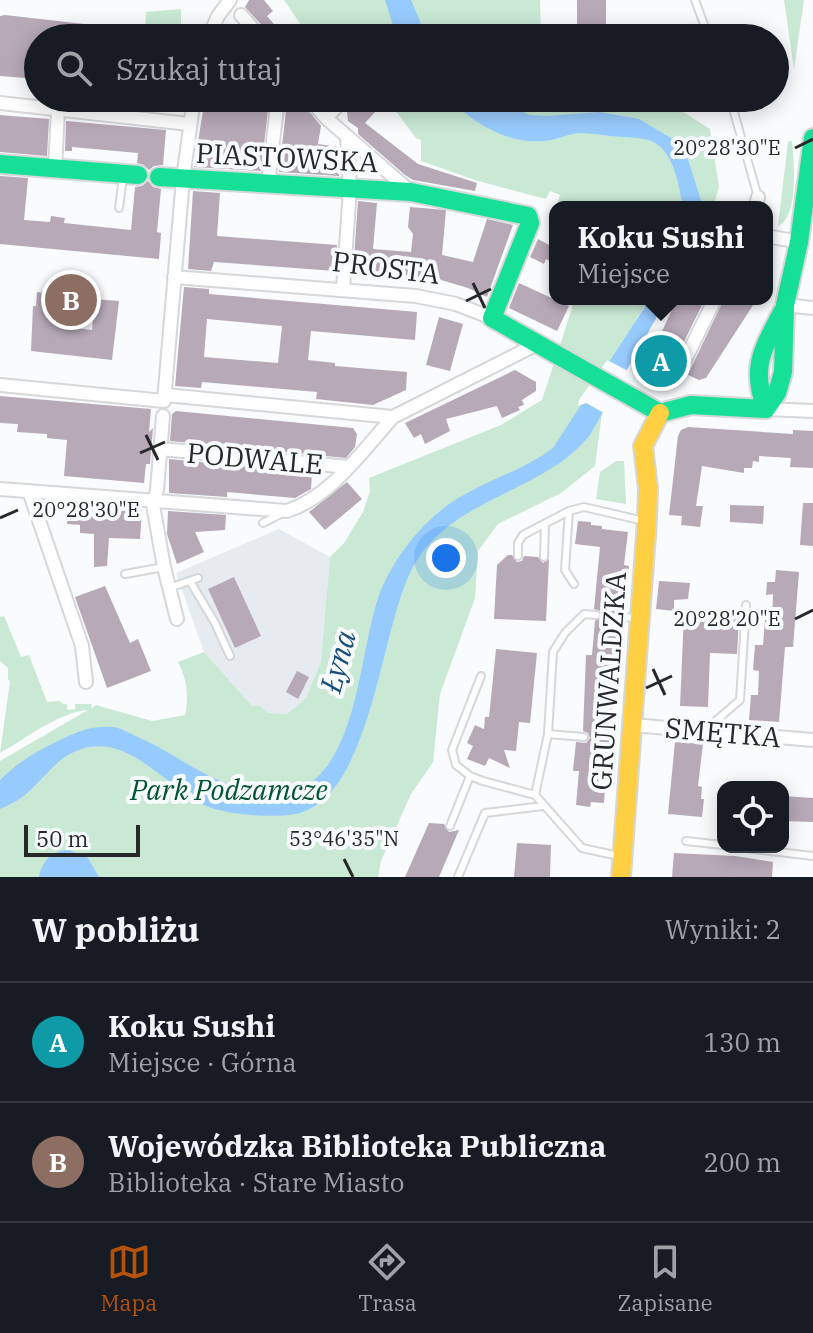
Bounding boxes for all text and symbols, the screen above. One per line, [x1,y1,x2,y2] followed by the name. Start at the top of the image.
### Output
[24,24,789,112] search box
[52,46,96,90] icon: search
[116,49,282,88] text: Szukaj tutaj
[195,134,379,180] street label: PIASTOWSKA
[673,134,781,161] text: 20°28'30"E
[549,201,773,305] popup
[577,217,745,256] text: Koku Sushi
[330,242,442,292] street label: PROSTA
[577,256,670,290] text: Miejsce
[45,270,97,330] pin: B
[635,331,687,391] pin: A
[185,434,325,482] street label: PODWALE
[32,496,140,523] text: 20°28'30"E
[426,538,466,578] your location
[582,570,634,792] street label: GRUNWALDZKA
[673,605,781,632] text: 20°28'20"E
[310,625,364,697] water label: Łyna
[664,709,782,755] street label: SMĘTKA
[129,771,328,808] park label: Park Podzamcze
[717,781,789,853] map controls
[717,781,789,853] button: locate
[24,821,140,857] scale bar
[36,824,88,853] text: 50 m
[289,825,399,852] text: 53°46'35"N
[32,907,200,951] text: W pobliżu
[665,912,781,946] text: Wyniki: 2
[108,1006,275,1045] text: Koku Sushi
[49,1025,67,1059] text: A
[703,1025,781,1059] text: 130 m
[108,1045,297,1079] text: Miejsce · Górna
[108,1126,606,1165] text: Wojewódzka Biblioteka Publiczna
[49,1145,67,1179] text: B
[703,1145,781,1179] text: 200 m
[108,1165,404,1199] text: Biblioteka · Stare Miasto
[100,1240,157,1317] tab: Mapa
[358,1240,417,1317] tab: Trasa
[618,1240,713,1317] tab: Zapisane

